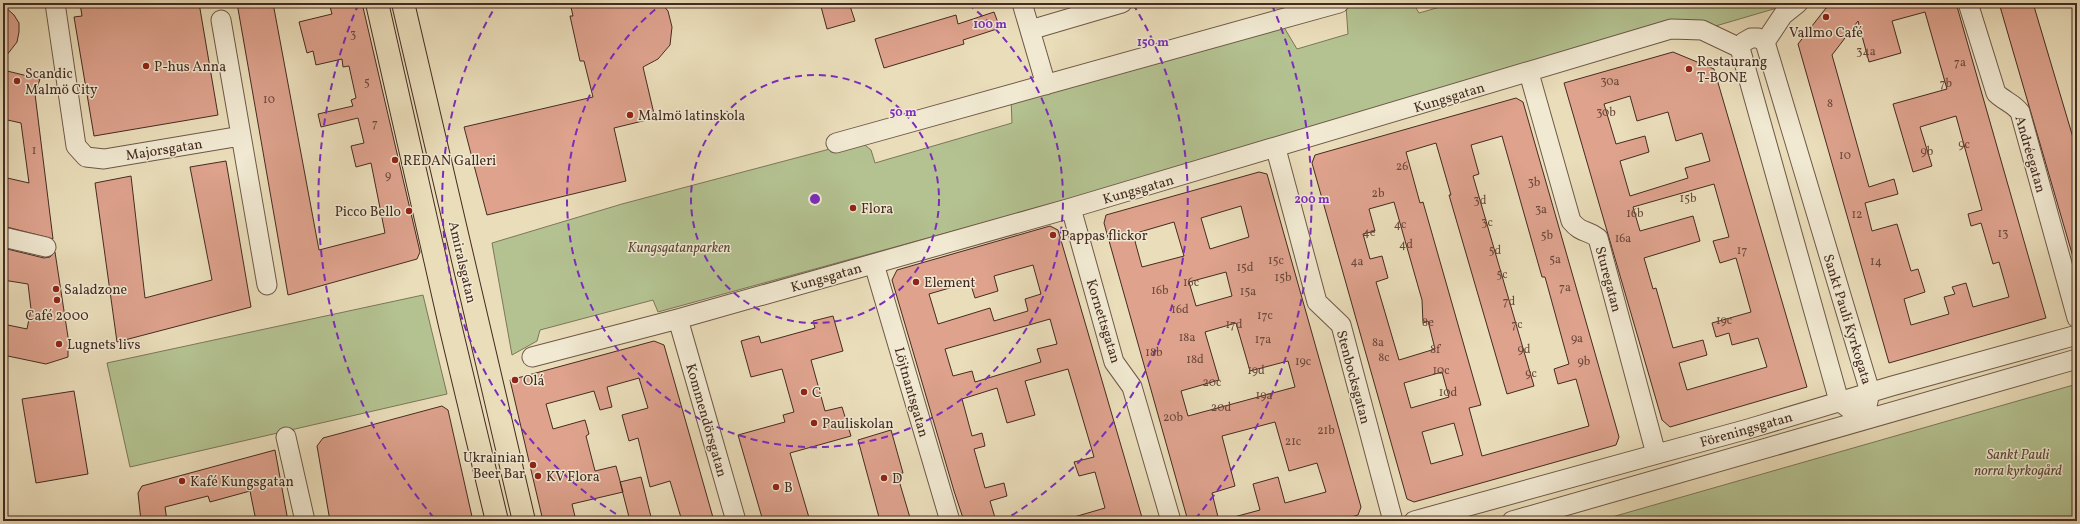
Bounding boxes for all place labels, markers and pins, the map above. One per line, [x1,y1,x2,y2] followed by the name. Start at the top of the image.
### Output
[1821,12,1831,22] marker: Vallmo Café
[1789,24,1863,43] place label: Vallmo Café
[1697,53,1767,88] place label: Restaurang T-BONE
[154,58,226,77] place label: P-hus Anna
[141,61,151,71] marker: P-hus Anna
[1684,64,1694,74] marker: Restaurang T-BONE
[25,65,98,100] place label: Scandic Malmö City
[12,76,22,86] marker: Scandic Malmö City
[638,107,745,126] place label: Malmö latinskola
[625,110,635,120] marker: Malmö latinskola
[403,152,496,171] place label: REDAN Galleri
[390,155,400,165] marker: REDAN Galleri
[808,192,822,206] centre of rings
[861,200,893,219] place label: Flora
[335,203,401,222] place label: Picco Bello
[848,203,858,213] marker: Flora
[404,206,414,216] marker: Picco Bello
[1061,227,1148,246] place label: Pappas flickor
[1048,230,1058,240] marker: Pappas flickor
[924,274,976,293] place label: Element
[911,277,921,287] marker: Element
[64,281,128,300] place label: Saladzone
[51,284,61,294] marker: Saladzone
[52,295,62,305] marker: Café 2000
[25,307,89,326] place label: Café 2000
[67,336,140,355] place label: Lugnets livs
[54,339,64,349] marker: Lugnets livs
[523,372,544,391] place label: Olá
[510,375,520,385] marker: Olá
[812,384,821,403] place label: C
[799,387,809,397] marker: C
[822,415,894,434] place label: Pauliskolan
[809,418,819,428] marker: Pauliskolan
[463,449,525,484] place label: Ukrainian Beer Bar
[528,460,538,470] marker: Ukrainian Beer Bar
[546,468,600,487] place label: KV Flora
[892,470,902,489] place label: D
[533,471,543,481] marker: KV Flora
[190,473,294,492] place label: Kafé Kungsgatan
[879,473,889,483] marker: D
[177,476,187,486] marker: Kafé Kungsgatan
[784,479,793,498] place label: B
[771,482,781,492] marker: B

